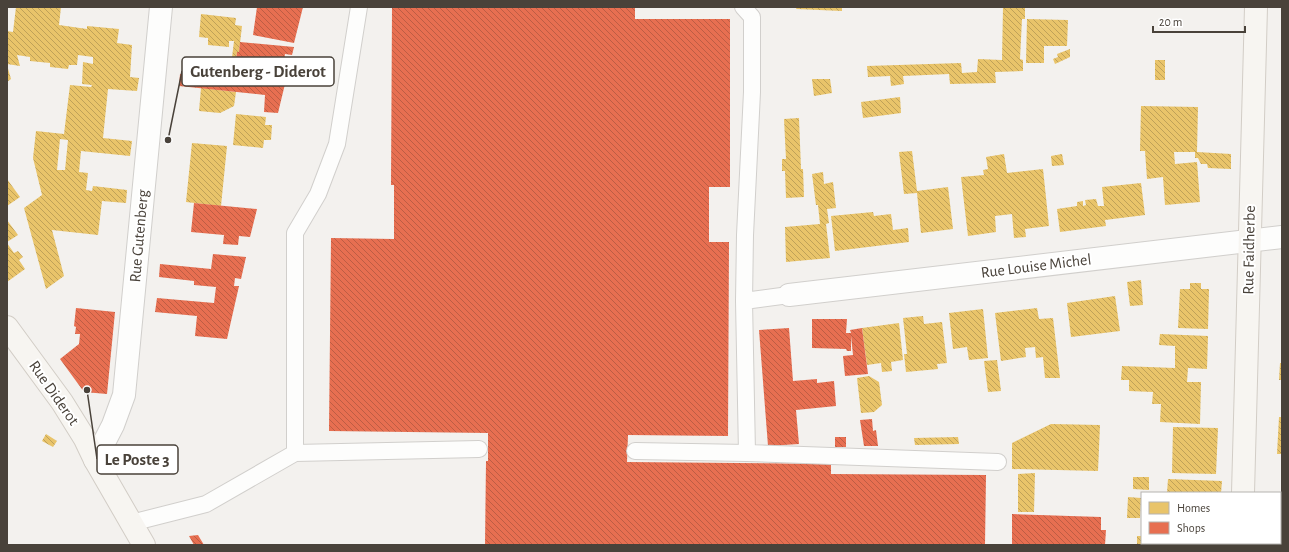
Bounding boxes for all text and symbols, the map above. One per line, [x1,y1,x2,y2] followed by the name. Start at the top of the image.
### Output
[1153,8,1245,34] scale bar
[1159,16,1182,28] text: 20 m
[182,57,334,86] callout: Gutenberg - Diderot
[190,63,326,80] text: Gutenberg - Diderot
[127,189,151,283] street label: Rue Gutenberg
[1240,205,1258,295] street label: Rue Faidherbe
[980,251,1092,281] street label: Rue Louise Michel
[26,358,82,428] street label: Rue Diderot
[97,445,178,474] callout: Le Poste 3
[104,451,170,468] text: Le Poste 3
[1141,492,1281,544] legend
[1177,502,1210,514] text: Homes
[1177,522,1205,534] text: Shops

